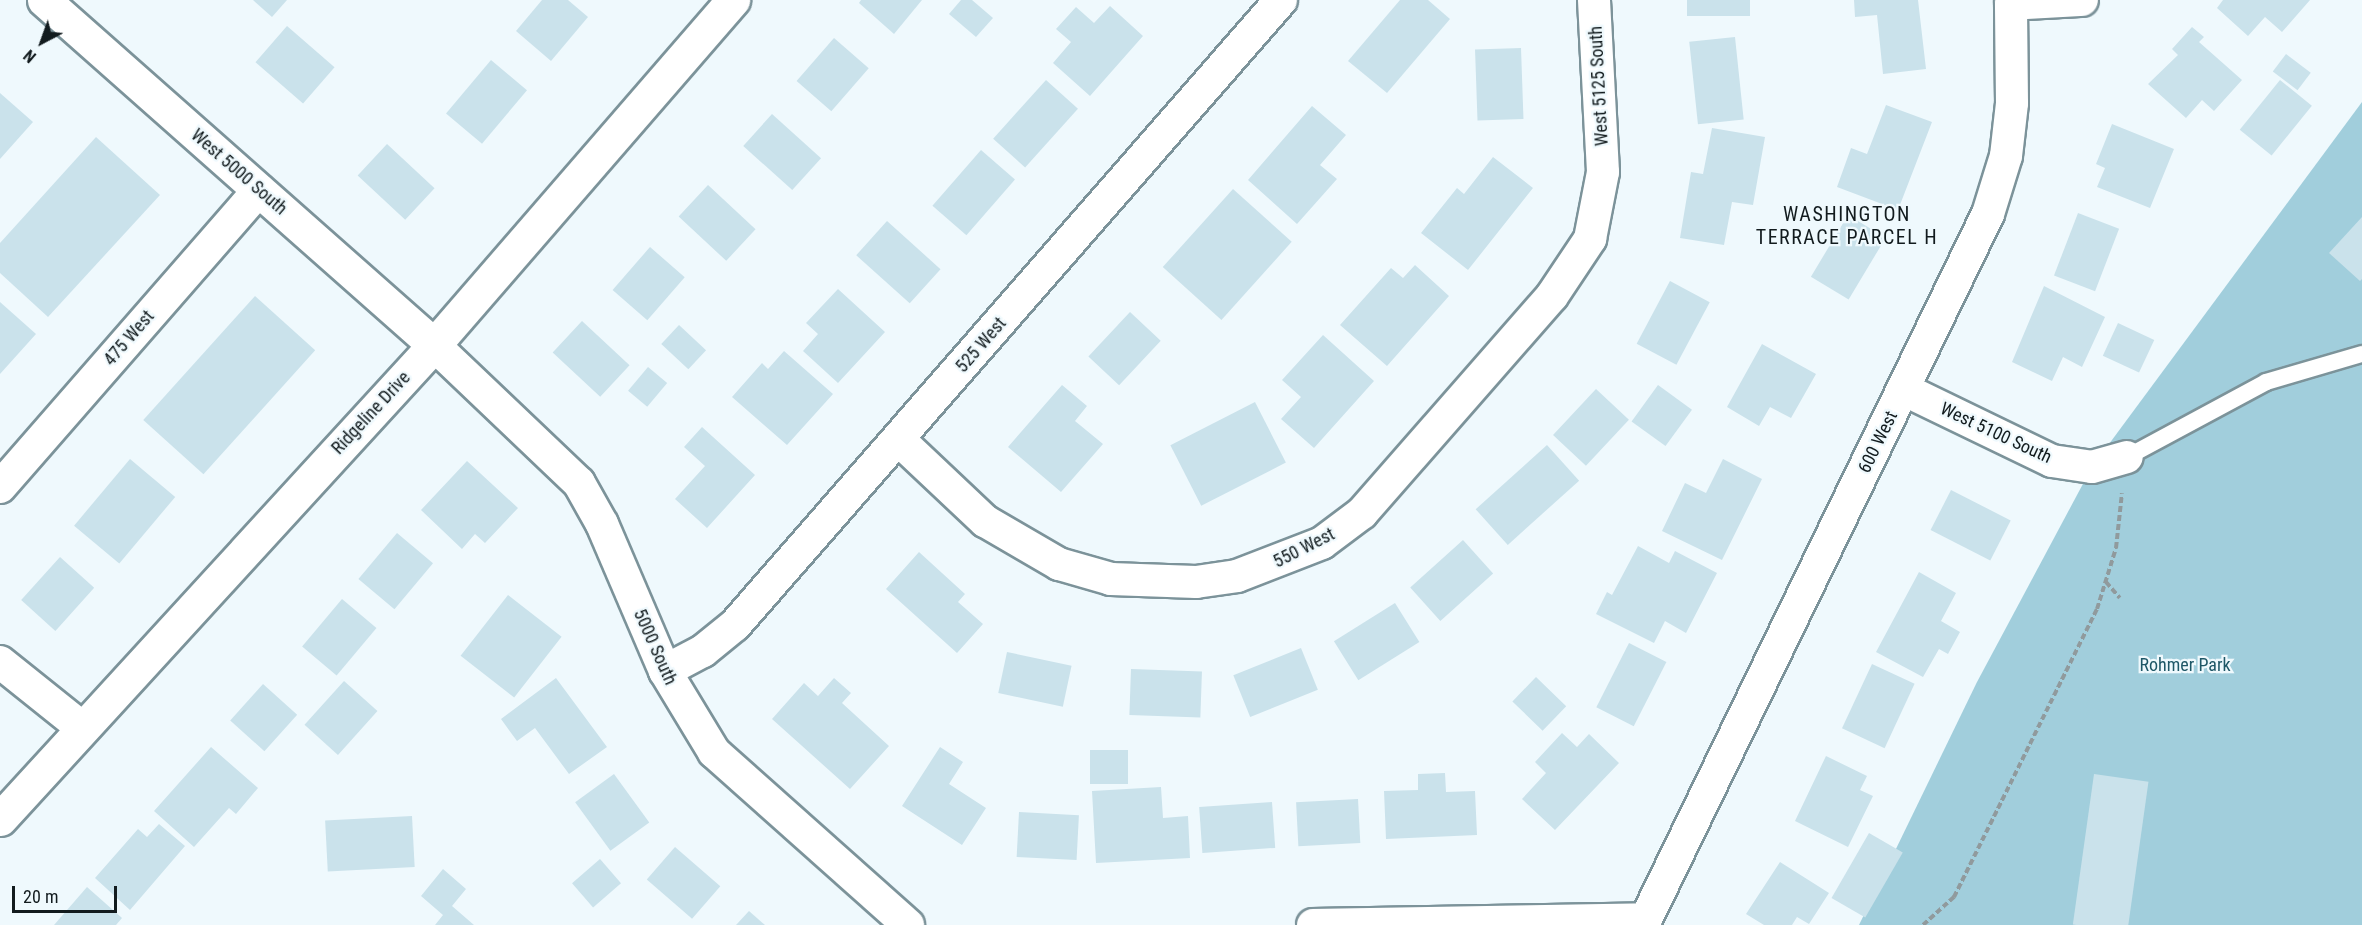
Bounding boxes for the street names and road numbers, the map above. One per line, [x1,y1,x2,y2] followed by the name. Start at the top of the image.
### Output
[1585,25,1613,147] street label: West 5125 South
[187,124,291,220] street label: West 5000 South
[99,306,159,370] street label: 475 West
[951,313,1011,377] street label: 525 West
[327,367,415,459] street label: Ridgeline Drive
[1937,398,2055,468] street label: West 5100 South
[1854,408,1902,476] street label: 600 West
[1270,523,1338,573] street label: 550 West
[629,606,681,688] street label: 5000 South

